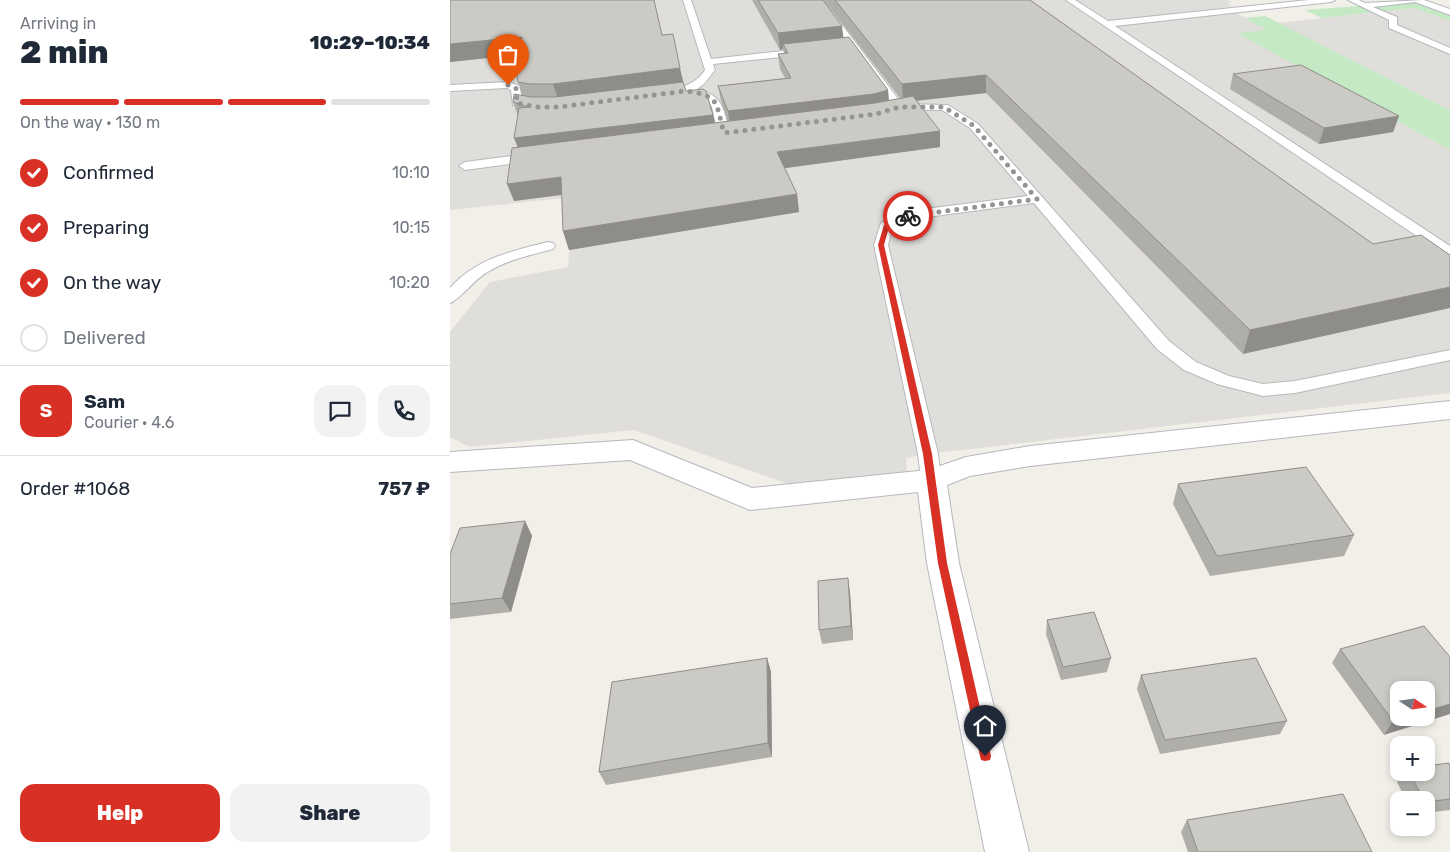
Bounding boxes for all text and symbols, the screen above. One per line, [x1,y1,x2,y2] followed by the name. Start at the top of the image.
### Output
[20,14,96,33] text: Arriving in
[310,31,430,54] text: 10:29–10:34
[20,33,109,71] text: 2 min
[487,34,529,85] pin
[494,41,522,69] icon: bag
[20,113,160,132] text: On the way · 130 m
[20,159,48,187] icon: check
[63,161,154,184] text: Confirmed
[392,163,430,182] text: 10:10
[883,191,933,241] courier
[894,202,922,230] icon: bike
[20,214,48,242] icon: check
[63,216,149,239] text: Preparing
[393,218,430,237] text: 10:15
[20,269,48,297] icon: check
[63,271,161,294] text: On the way
[389,273,430,292] text: 10:20
[63,326,146,349] text: Delivered
[314,385,366,437] button: chat
[378,385,430,437] button: phone
[84,390,125,413] text: Sam
[40,399,52,422] text: S
[84,413,174,432] text: Courier · 4.6
[20,477,130,500] text: Order #1068
[378,477,430,500] text: 757 ₽
[1390,681,1435,726] north arrow
[1390,681,1435,836] map controls
[964,705,1006,756] pin
[971,712,999,740] icon: home
[1390,736,1435,781] button: +
[20,784,220,842] button: Help
[230,784,430,842] button: Share
[1390,791,1435,836] button: −

